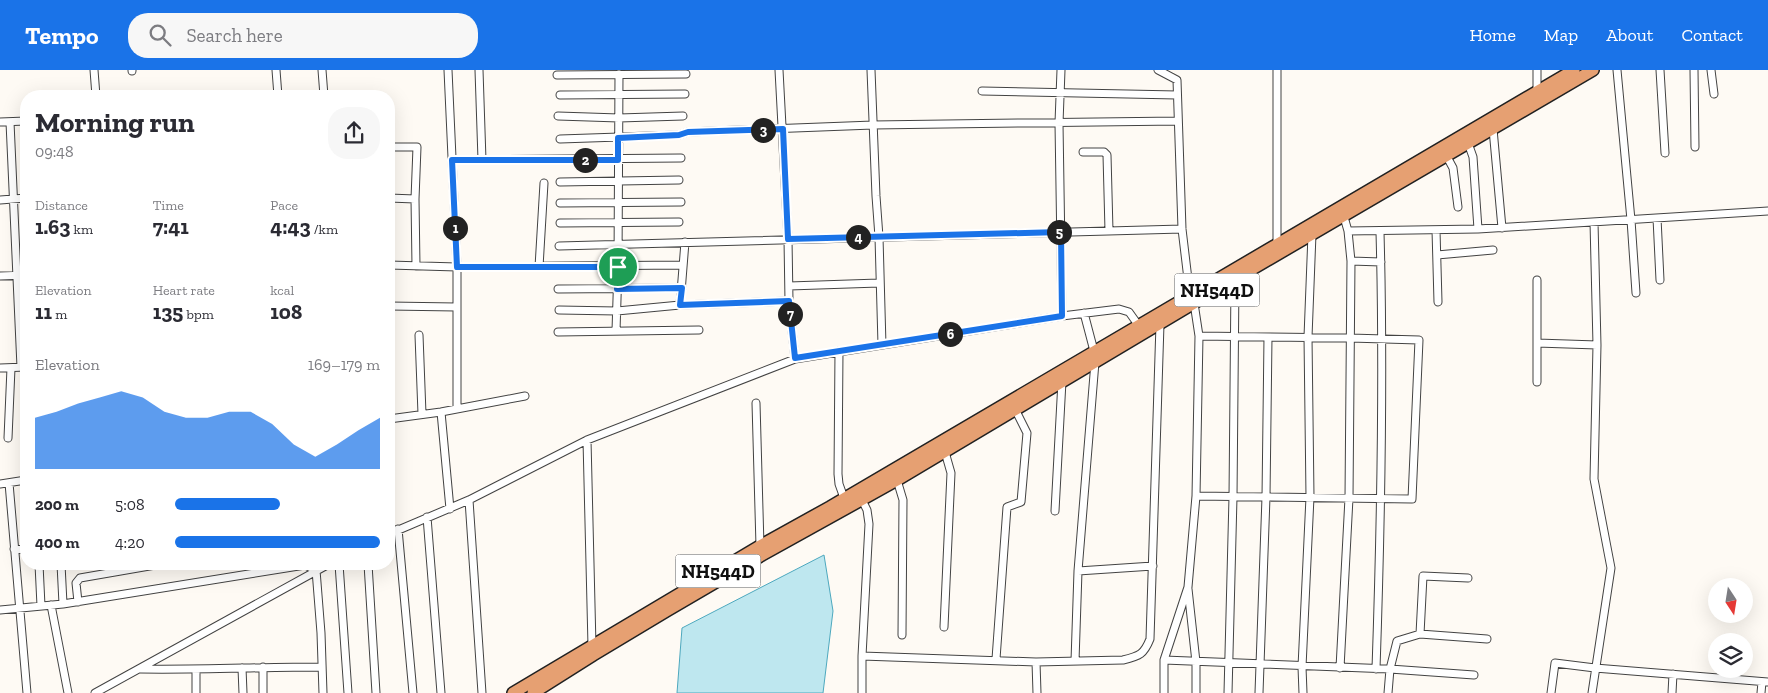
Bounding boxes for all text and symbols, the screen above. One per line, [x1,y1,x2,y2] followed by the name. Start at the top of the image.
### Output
[128,13,478,58] search box
[25,21,98,50] text: Tempo
[146,21,174,49] icon: search
[186,24,283,47] text: Search here
[1469,24,1516,46] text: Home
[1544,24,1578,46] text: Map
[1606,24,1653,46] text: About
[1681,24,1743,46] text: Contact
[35,106,195,139] text: Morning run
[328,107,380,159] button: share
[750,118,776,142] pin: 3
[760,122,767,139] text: 3
[35,142,74,161] text: 09:48
[572,148,598,172] pin: 2
[582,152,589,169] text: 2
[35,197,88,214] text: Distance
[153,197,184,214] text: Time
[270,197,298,214] text: Pace
[35,214,70,239] text: 1.63
[153,214,189,239] text: 7:41
[270,214,311,239] text: 4:43
[442,216,468,240] pin: 1
[453,220,458,237] text: 1
[1046,220,1072,244] pin: 5
[70,221,93,238] text: km
[311,221,338,238] text: /km
[846,224,870,250] pin: 4
[1056,224,1063,241] text: 5
[855,229,862,246] text: 4
[597,246,639,288] pin
[604,253,632,281] icon: arrive
[1174,274,1260,306] road number: NH544D
[35,282,92,299] text: Elevation
[153,282,215,299] text: Heart rate
[270,282,294,299] text: kcal
[35,299,52,324] text: 11
[153,299,183,324] text: 135
[270,299,302,324] text: 108
[778,302,802,326] pin: 7
[52,306,67,323] text: m
[183,306,214,323] text: bpm
[787,306,794,323] text: 7
[938,322,962,346] pin: 6
[947,326,954,343] text: 6
[35,355,100,374] text: Elevation
[308,355,380,374] text: 169–179 m
[35,495,79,514] text: 200 m
[115,495,145,514] text: 5:08
[35,533,80,552] text: 400 m
[115,533,145,552] text: 4:20
[676,554,760,588] road number: NH544D
[1708,578,1752,622] north arrow
[1708,578,1753,678] map controls
[1708,633,1753,678] button: layers

